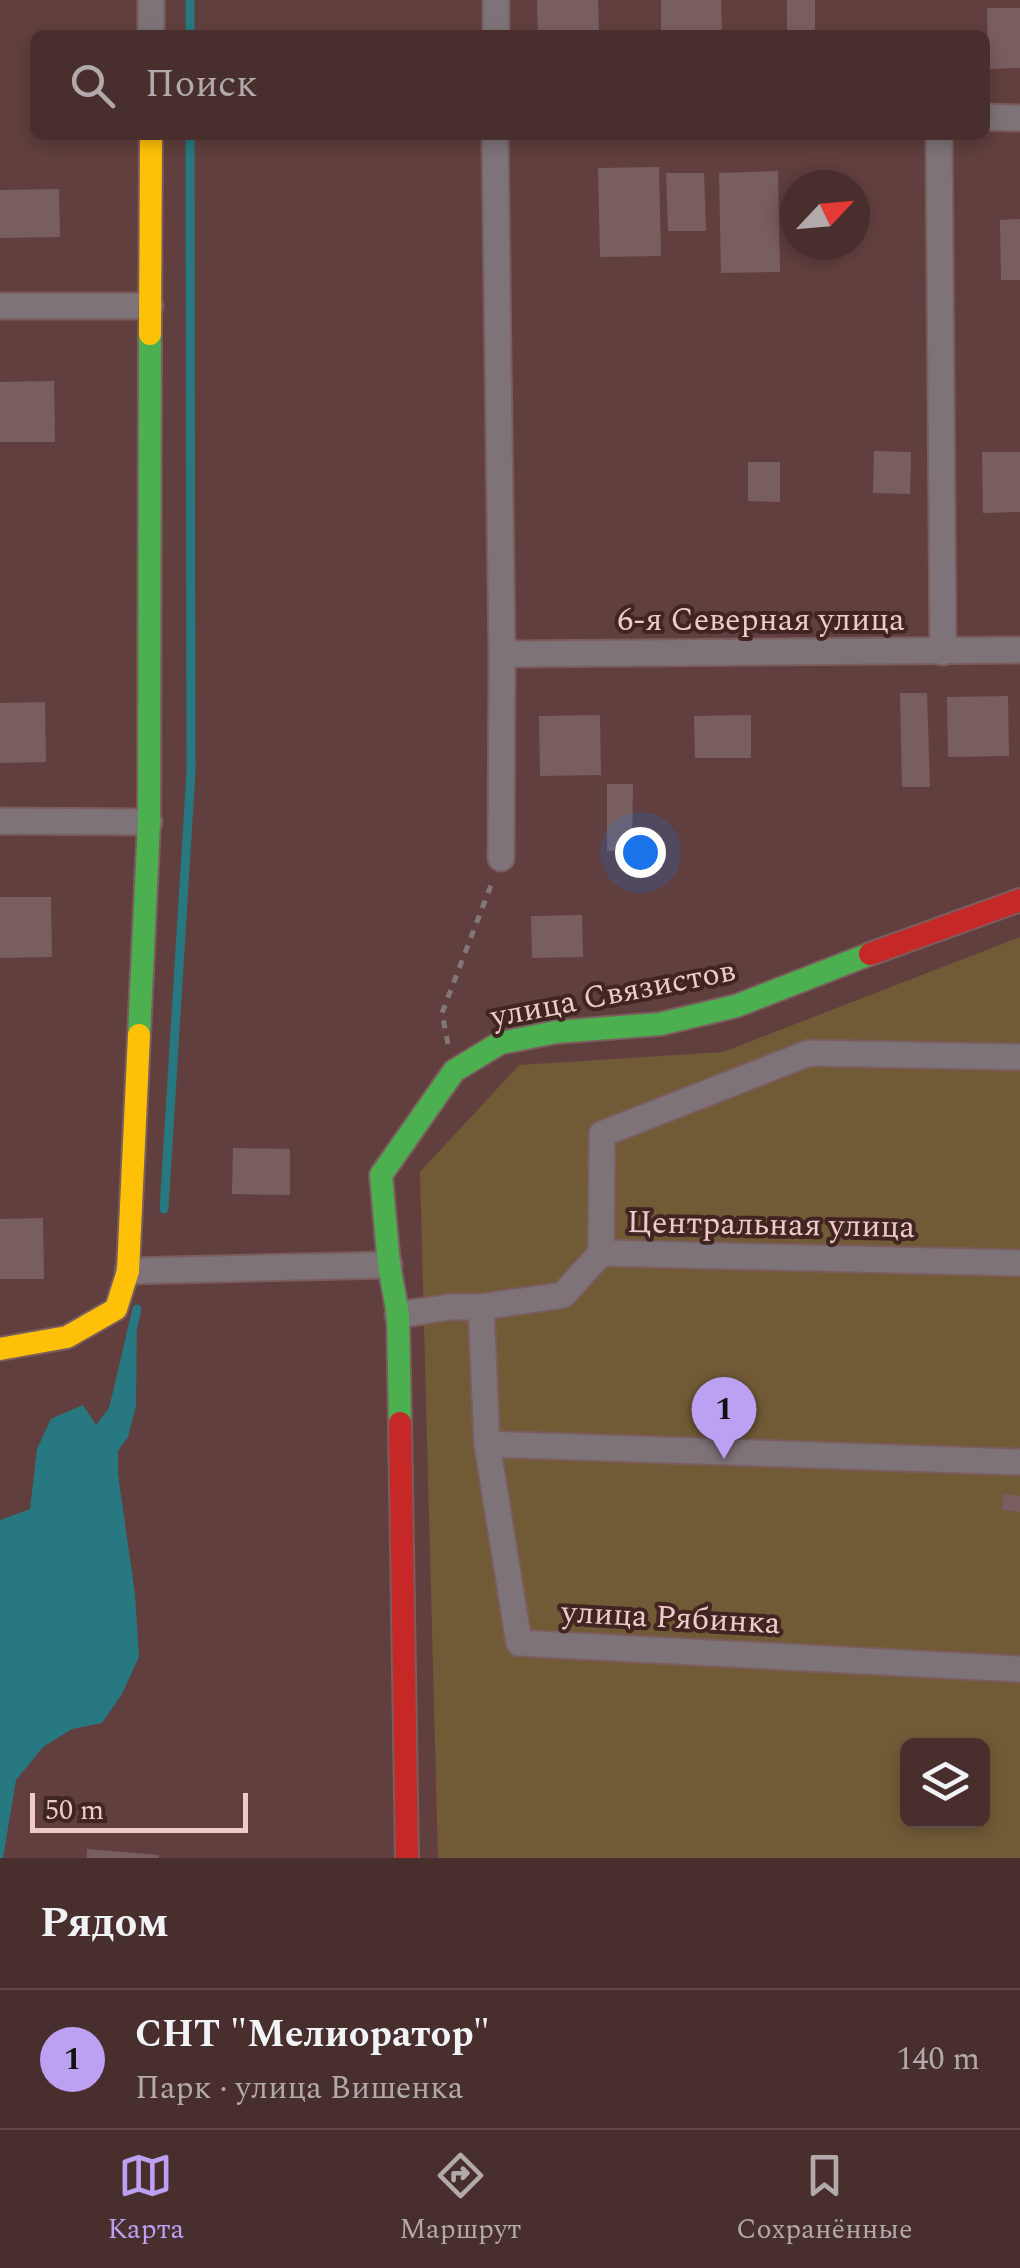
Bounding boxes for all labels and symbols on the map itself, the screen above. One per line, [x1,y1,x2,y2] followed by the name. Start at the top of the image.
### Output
[780,170,870,260] north arrow
[617,596,905,645] street label: 6-я Северная улица
[615,827,666,878] your location
[485,946,740,1042] street label: улица Связистов
[626,1198,916,1252] street label: Центральная улица
[692,1376,756,1459] pin: 1
[559,1588,782,1648] street label: улица Рябинка
[30,1788,248,1832] scale bar

